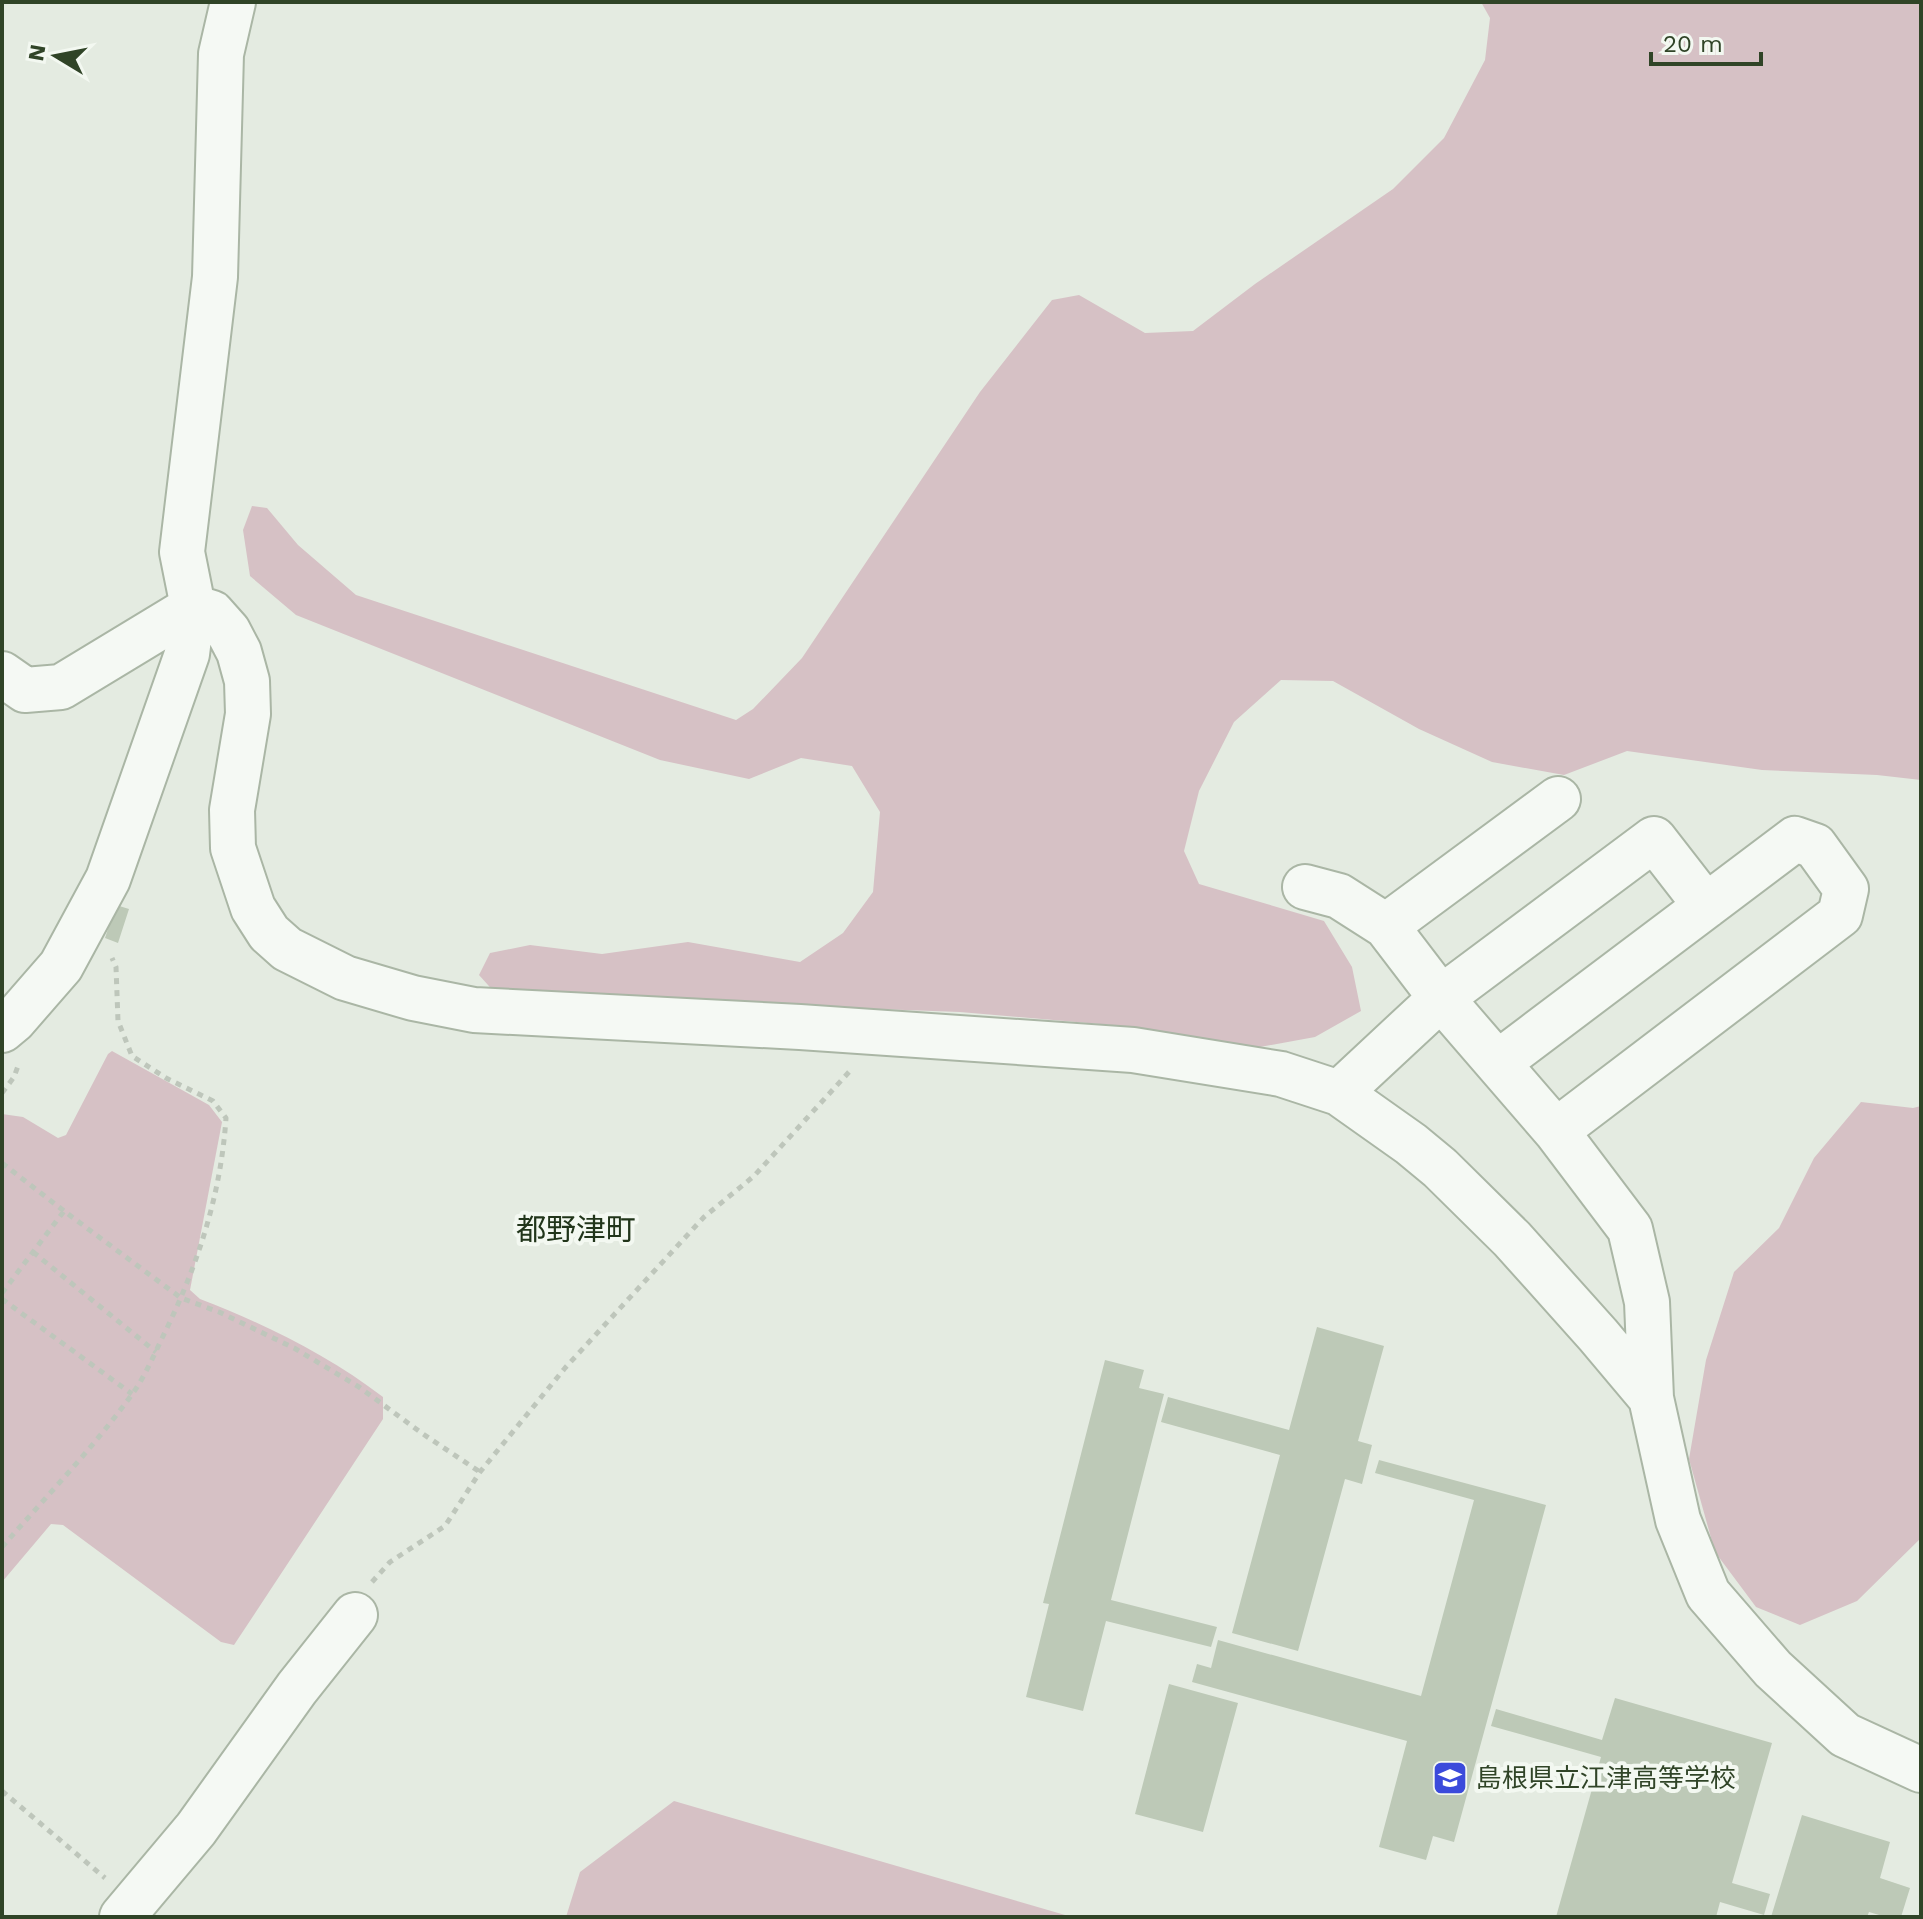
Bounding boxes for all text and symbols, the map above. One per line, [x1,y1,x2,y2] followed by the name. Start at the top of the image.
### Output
[16,16,96,96] north arrow
[1651,16,1761,66] scale bar
[1663,30,1723,58] text: 20 m
[23,42,51,63] text: N
[516,1212,636,1247] district label: 都野津町
[1431,1759,1469,1797] school or university icon: 島根県立江津高等学校
[1476,1763,1736,1793] place label: 島根県立江津高等学校

